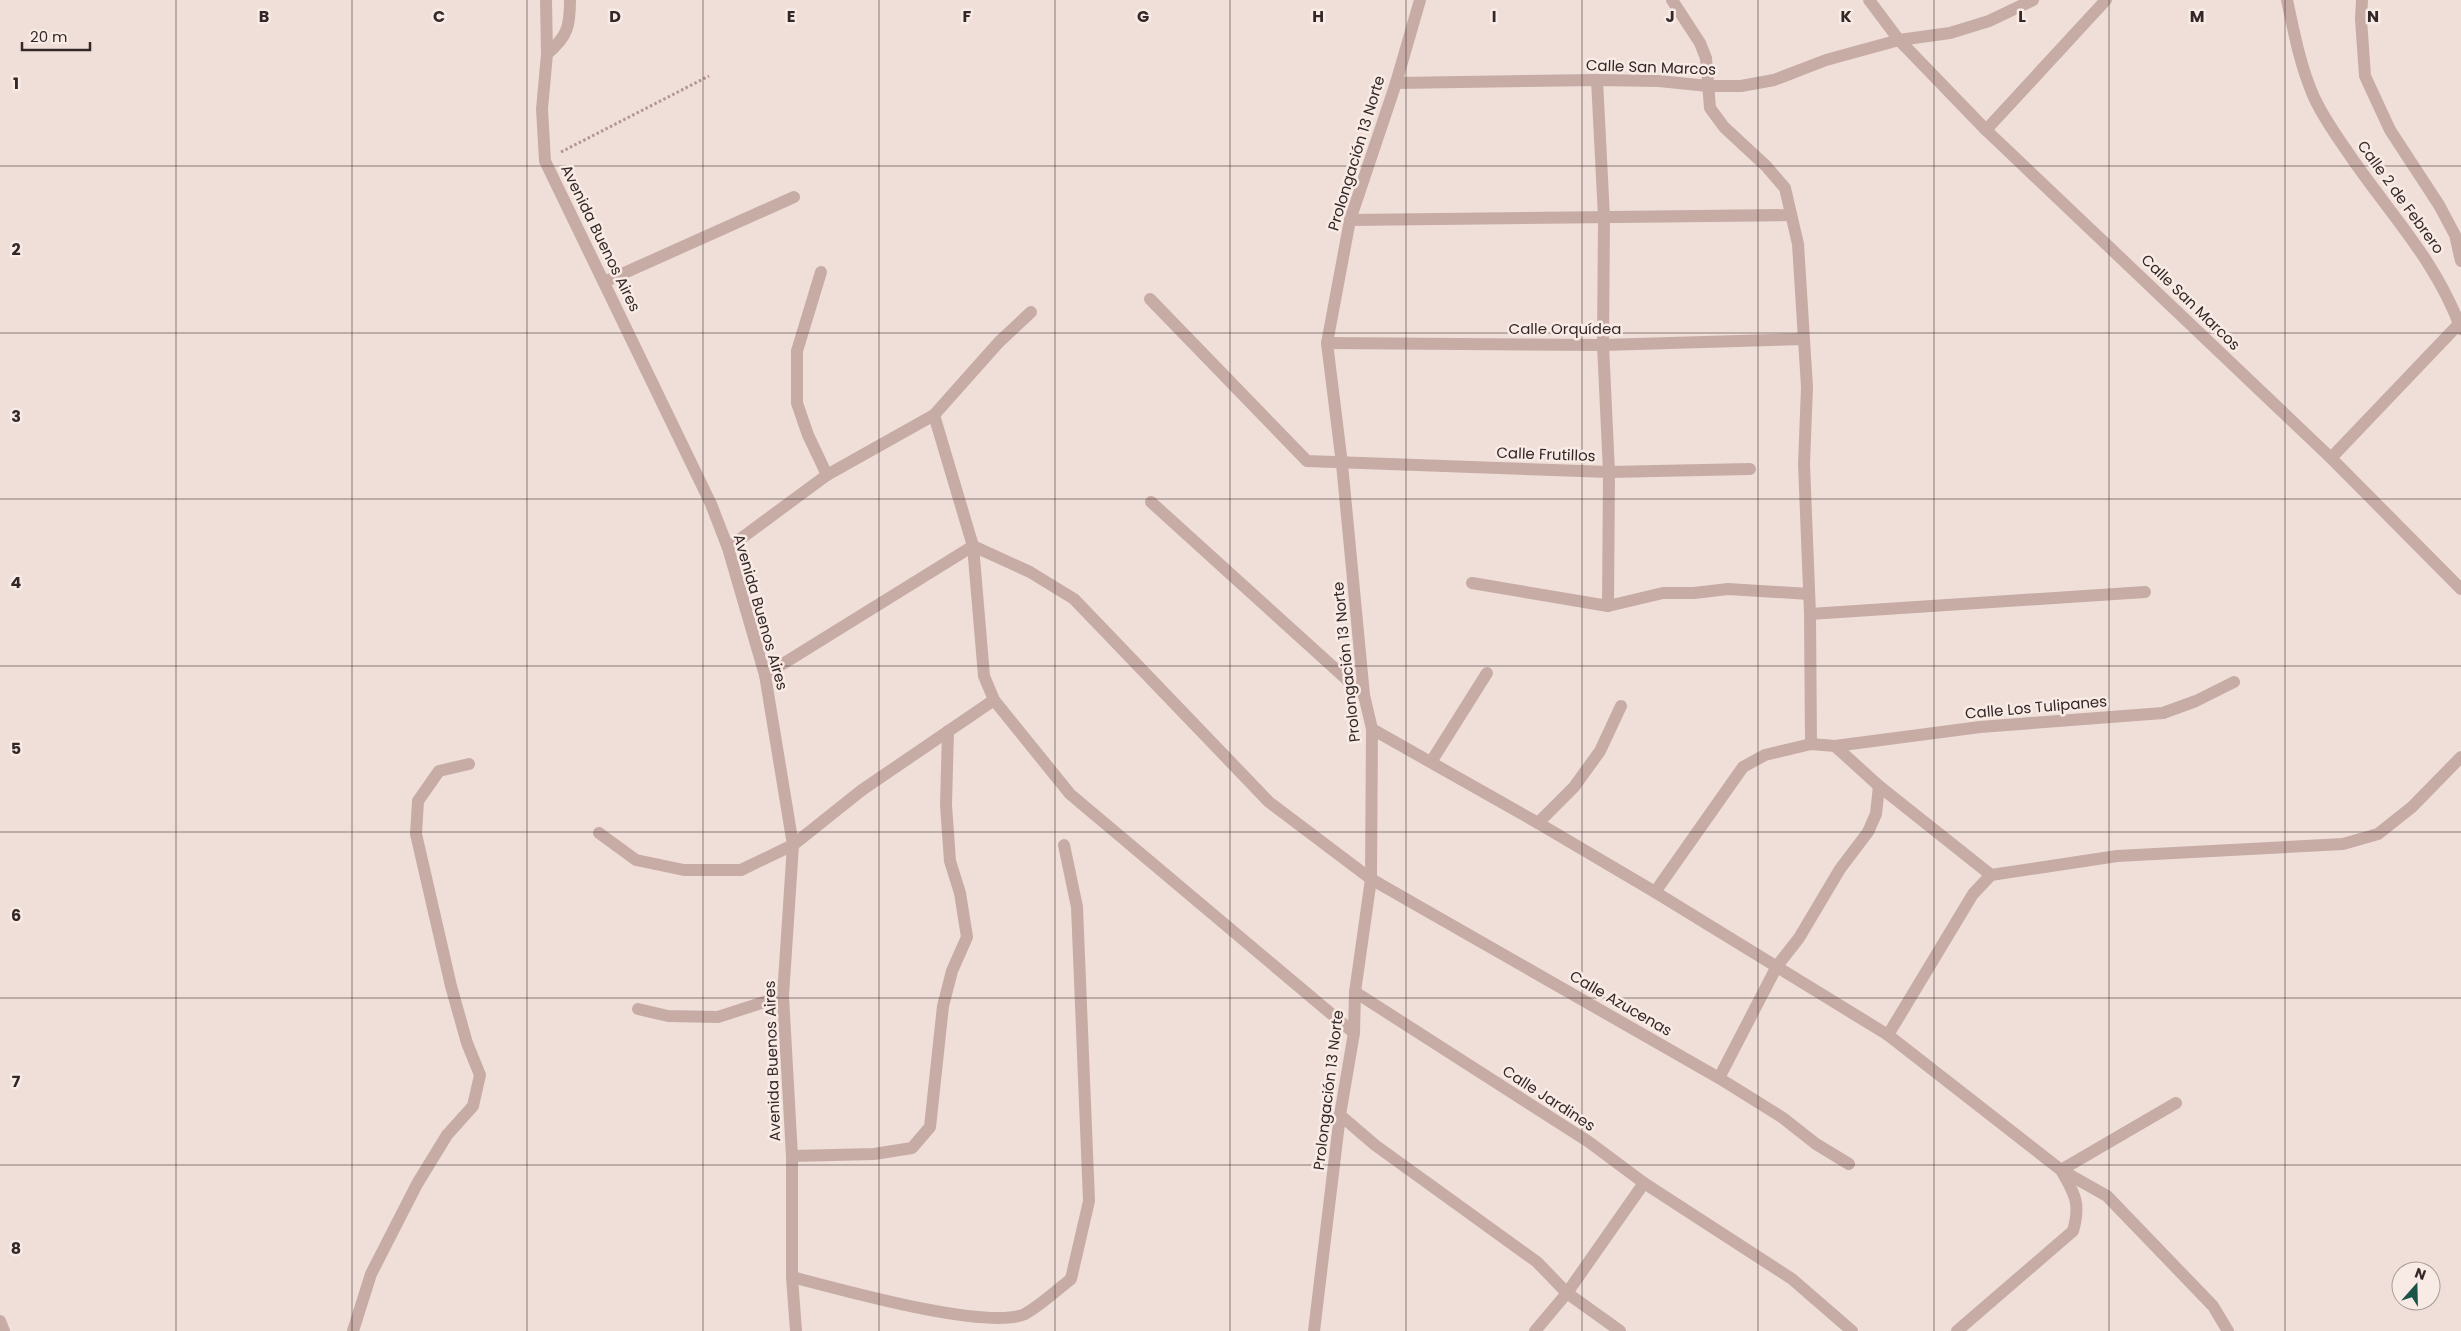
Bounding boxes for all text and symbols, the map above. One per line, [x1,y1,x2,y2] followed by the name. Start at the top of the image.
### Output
[259,5,269,28] text: B
[433,5,445,28] text: C
[609,5,621,28] text: D
[787,5,795,28] text: E
[963,5,972,28] text: F
[1137,5,1149,28] text: G
[1312,5,1324,28] text: H
[1492,5,1496,28] text: I
[1665,5,1675,28] text: J
[1840,5,1852,28] text: K
[2018,5,2026,28] text: L
[2190,5,2204,28] text: M
[2367,5,2379,28] text: N
[22,20,90,52] scale bar
[30,26,68,47] text: 20 m
[1586,54,1717,80] street label: Calle San Marcos
[13,72,19,95] text: 1
[1322,73,1390,233] street label: Prolongación 13 Norte
[2353,136,2449,258] street label: Calle 2 de Febrero
[556,161,646,315] street label: Avenida Buenos Aires
[11,238,21,261] text: 2
[2137,249,2245,355] street label: Calle San Marcos
[1509,318,1621,339] street label: Calle Orquídea
[11,405,21,428] text: 3
[1496,442,1596,466] street label: Calle Frutillos
[729,532,793,692] street label: Avenida Buenos Aires
[11,571,22,594] text: 4
[1327,581,1365,743] street label: Prolongación 13 Norte
[1964,690,2108,724] street label: Calle Los Tulipanes
[11,737,21,760] text: 5
[11,904,21,927] text: 6
[1566,965,1676,1041] street label: Calle Azucenas
[759,980,785,1142] street label: Avenida Buenos Aires
[1308,1009,1348,1171] street label: Prolongación 13 Norte
[1499,1060,1600,1136] street label: Calle Jardines
[12,1070,21,1093] text: 7
[11,1237,21,1260] text: 8
[2391,1261,2441,1311] north arrow
[2412,1263,2429,1285] text: N

